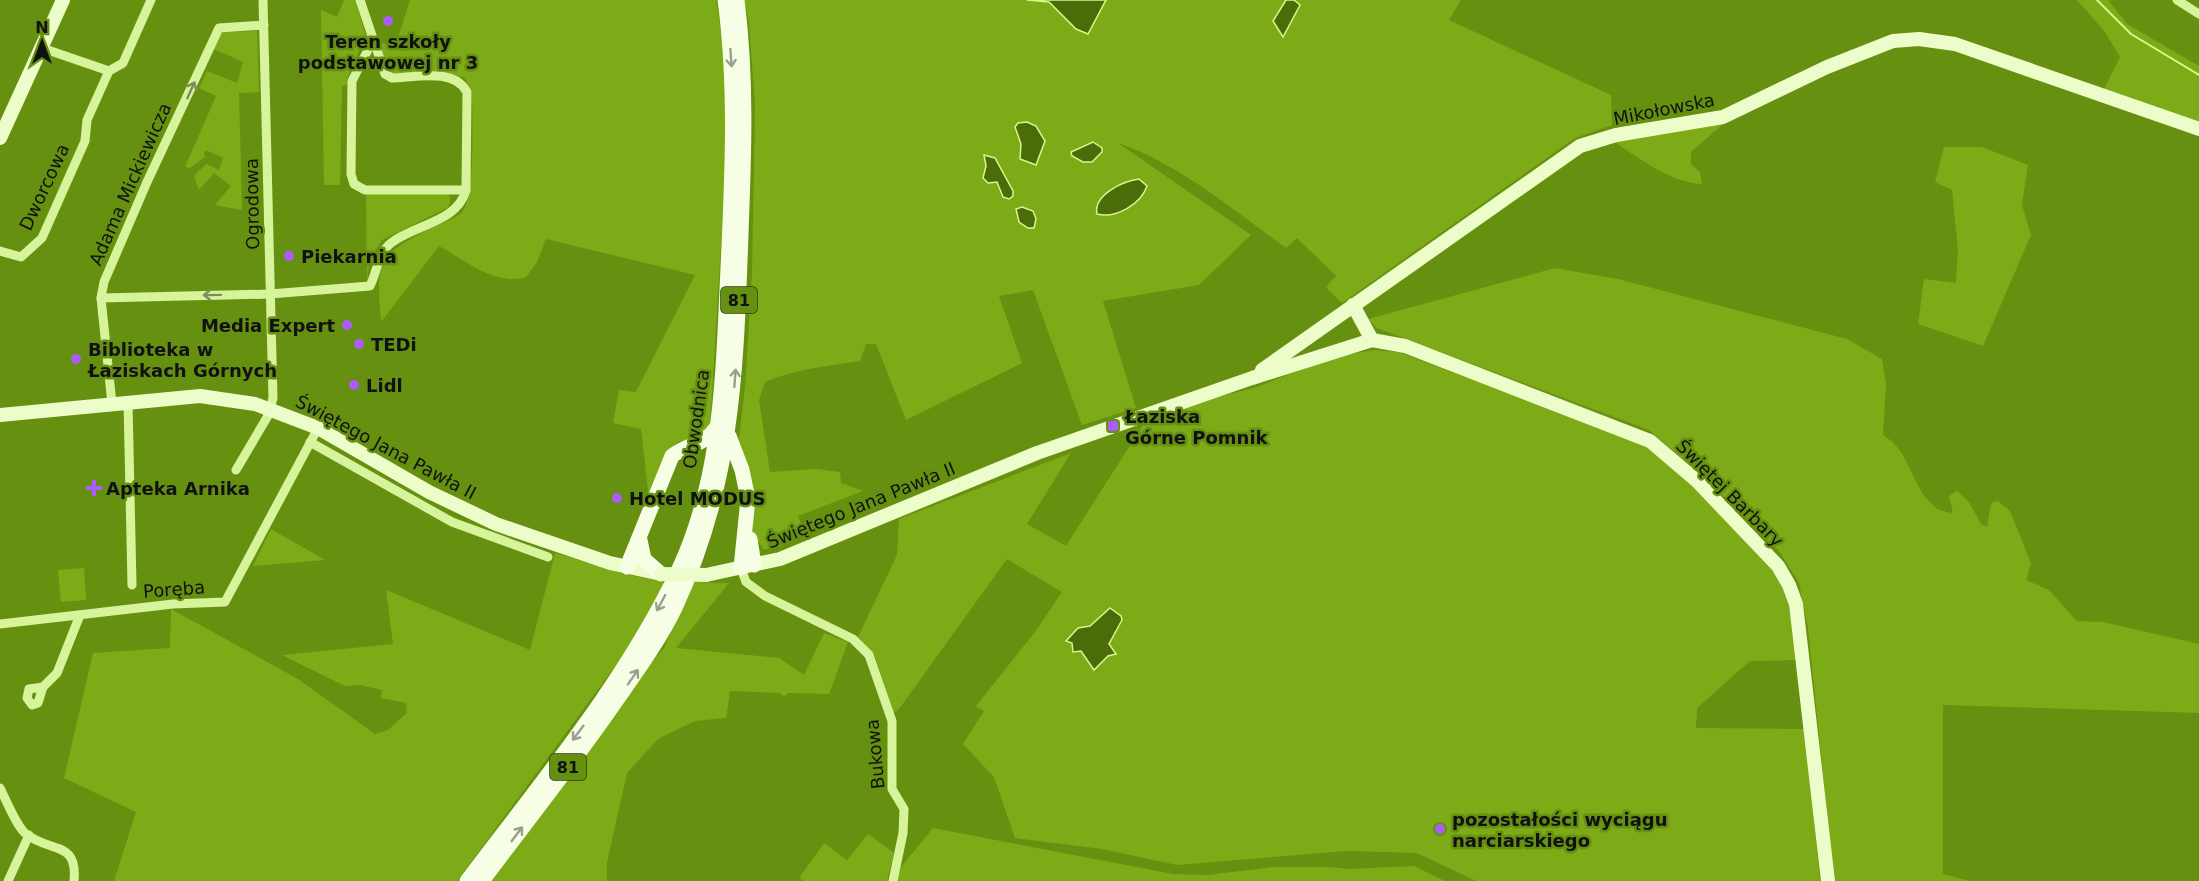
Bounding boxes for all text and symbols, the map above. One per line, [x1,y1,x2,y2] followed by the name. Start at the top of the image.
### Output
[12,12,72,72] north arrow
[381,14,395,28] marker: Teren szkoły podstawowej nr 3
[35,18,49,37] text: N
[298,31,478,73] place label: Teren szkoły podstawowej nr 3
[725,48,736,68] one-way arrow
[186,81,197,99] one-way arrow
[1612,89,1716,129] street label: Mikołowska
[85,99,175,269] street label: Adama Mickiewicza
[15,140,73,234] street label: Dworcowa
[241,158,263,250] street label: Ogrodowa
[301,246,397,267] place label: Piekarnia
[282,249,296,263] marker: Piekarnia
[721,287,757,313] road number: 81
[202,289,222,301] one-way arrow
[201,315,335,336] place label: Media Expert
[340,318,354,332] marker: Media Expert
[371,334,417,355] place label: TEDi
[352,337,366,351] marker: TEDi
[87,339,277,381] place label: Biblioteka w Łaziskach Górnych
[69,352,83,366] marker: Biblioteka w Łaziskach Górnych
[679,368,713,470] street label: Obwodnica
[729,369,740,389] one-way arrow
[366,375,403,396] place label: Lidl
[347,378,361,392] marker: Lidl
[292,390,480,504] street label: Świętego Jana Pawła II
[1124,406,1269,448] place label: Łaziska Górne Pomnik
[1106,419,1120,433] marker: Łaziska Górne Pomnik
[1672,435,1788,551] street label: Świętej Barbary
[764,458,958,552] street label: Świętego Jana Pawła II
[106,478,250,499] place label: Apteka Arnika
[87,481,101,495] marker: Apteka Arnika
[629,488,765,509] place label: Hotel MODUS
[610,491,624,505] marker: Hotel MODUS
[142,576,206,602] street label: Poręba
[655,594,666,612] one-way arrow
[627,670,639,686] one-way arrow
[861,718,889,790] street label: Bukowa
[572,724,585,740] one-way arrow
[550,754,586,780] road number: 81
[1452,809,1667,851] place label: pozostałości wyciągu narciarskiego
[1433,822,1447,836] marker: pozostałości wyciągu narciarskiego
[511,827,523,843] one-way arrow

